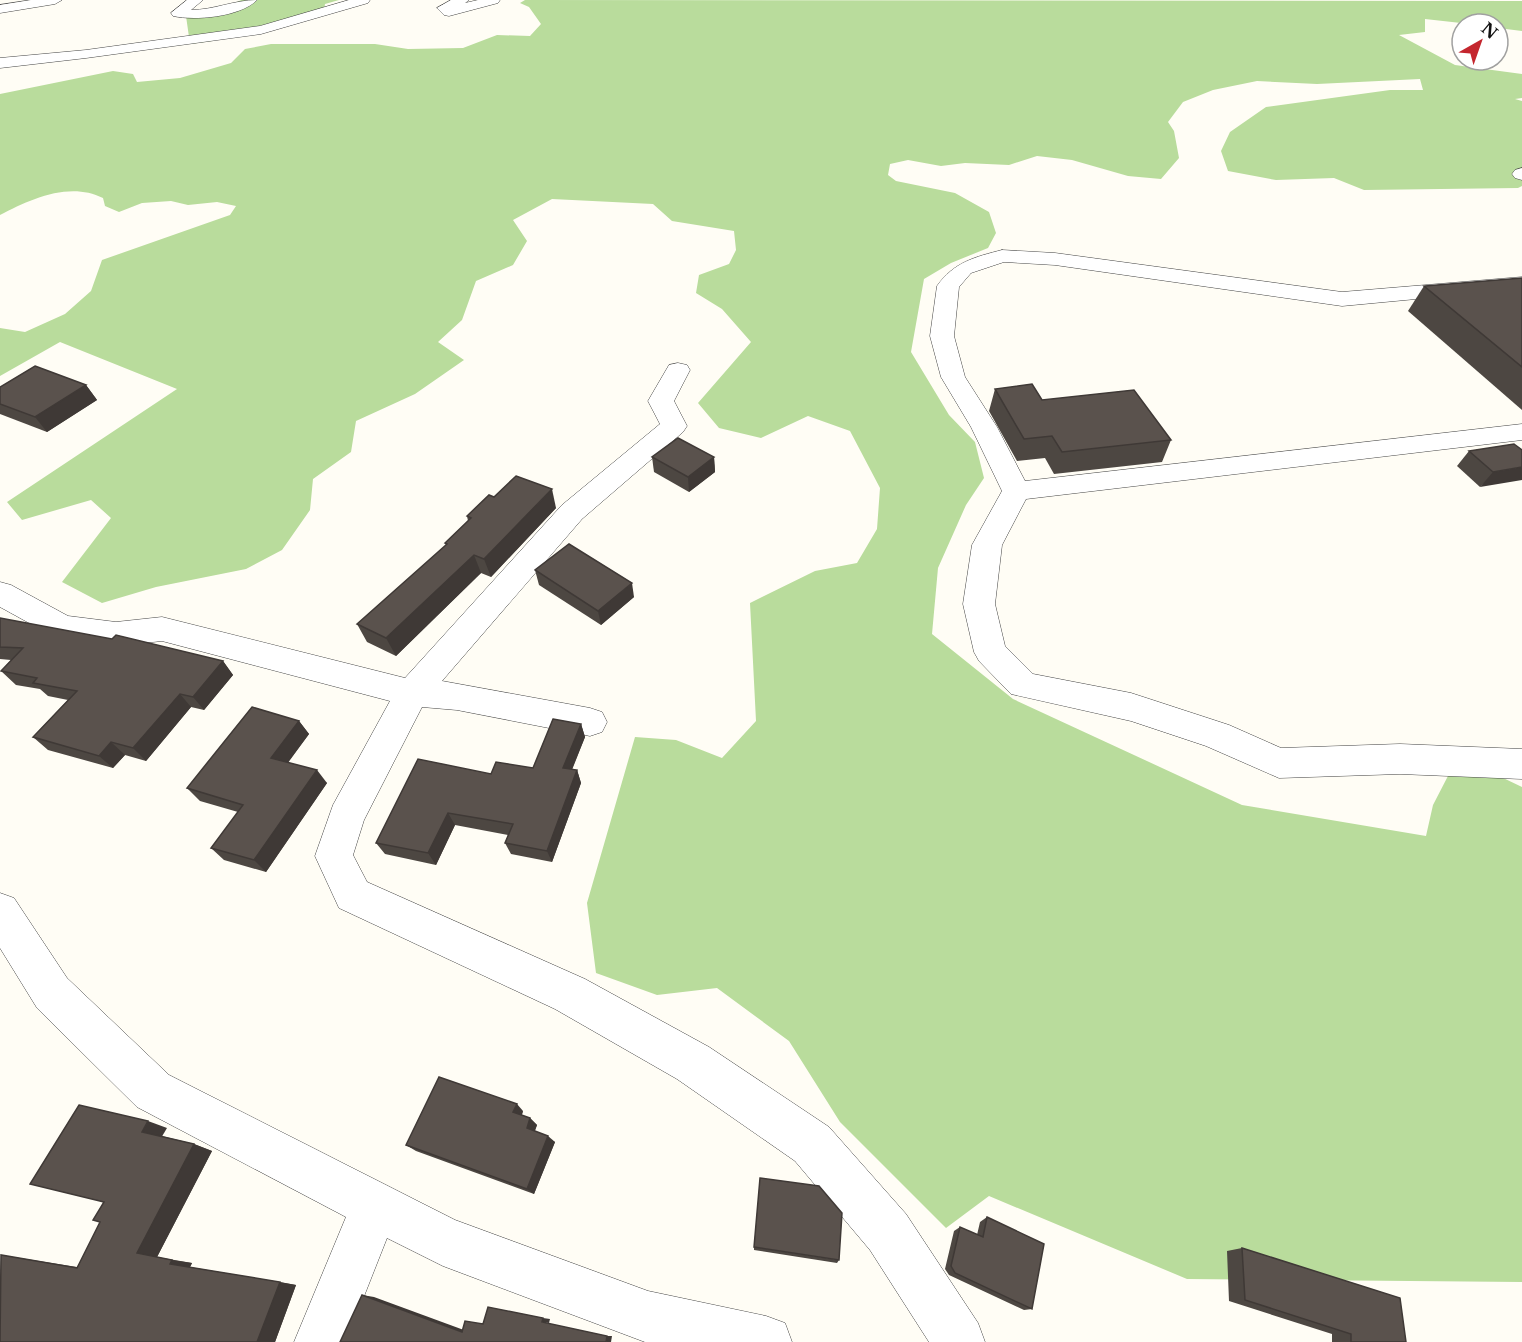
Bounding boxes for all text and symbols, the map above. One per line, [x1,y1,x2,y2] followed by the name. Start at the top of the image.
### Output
[1450,12,1510,72] north arrow
[1477,18,1502,43] text: N

